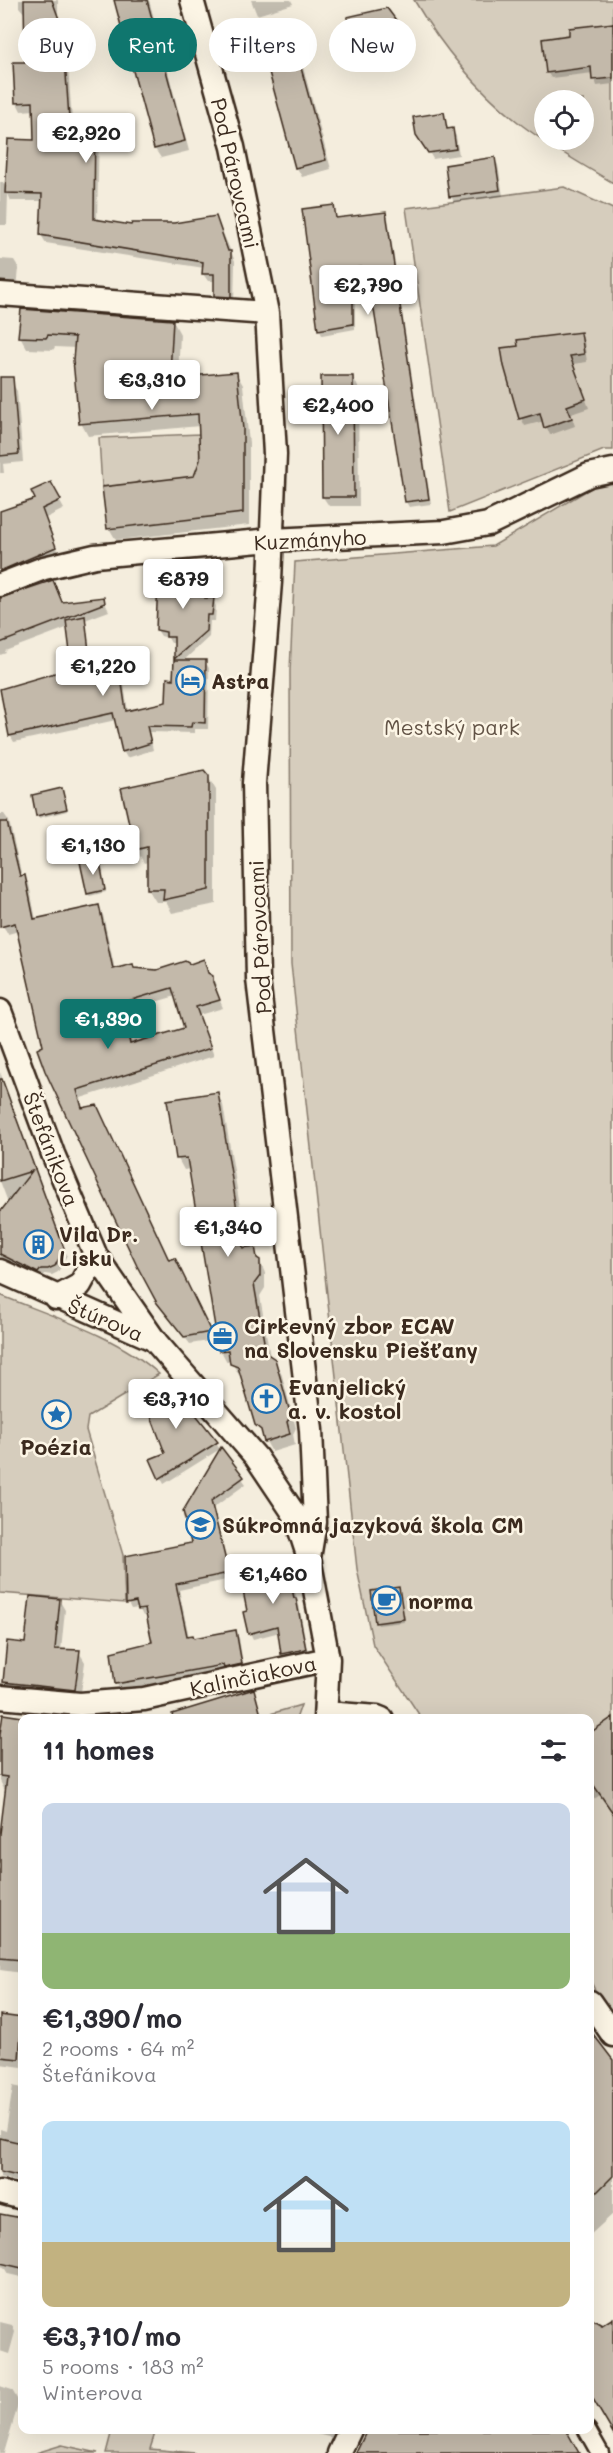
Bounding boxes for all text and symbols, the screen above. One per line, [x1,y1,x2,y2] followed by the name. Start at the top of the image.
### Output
[18,18,96,72] chip: Buy
[108,18,197,72] chip: Rent
[209,18,317,72] chip: Filters
[329,18,416,72] chip: New
[534,90,594,150] map controls
[534,90,594,150] button: locate
[206,95,266,251] street label: Pod Párovcami
[37,113,135,164] pin: €2,920
[51,119,121,145] text: €2,920
[319,265,417,316] pin: €2,790
[333,271,403,297] text: €2,790
[103,360,201,411] pin: €3,310
[118,366,186,392] text: €3,310
[289,385,387,436] pin: €2,400
[302,391,374,417] text: €2,400
[253,523,367,555] street label: Kuzmányho
[147,559,219,610] pin: €879
[157,565,209,591] text: €879
[54,646,152,697] pin: €1,220
[70,652,136,678] text: €1,220
[174,664,206,696] hotel icon: Astra
[211,667,269,694] place label: Astra
[384,713,520,740] park label: Mestský park
[44,825,142,876] pin: €1,130
[61,831,125,857] text: €1,130
[241,859,277,1015] street label: Pod Párovcami
[59,999,157,1050] pin: €1,390
[74,1005,142,1031] text: €1,390
[18,1088,86,1210] street label: Štefánikova
[179,1207,277,1258] pin: €1,340
[194,1213,262,1239] text: €1,340
[59,1220,139,1271] place label: Vila Dr. Lisku
[22,1229,54,1261] building icon: Vila Dr. Lisku
[64,1291,148,1347] street label: Štúrova
[244,1312,478,1364] place label: Cirkevný zbor ECAV na Slovensku Piešťany
[207,1321,239,1353] office icon: Cirkevný zbor ECAV na Slovensku Piešťany
[288,1373,406,1424] place label: Evanjelický a. v. kostol
[127,1379,225,1430] pin: €3,710
[251,1382,283,1414] church icon: Evanjelický a. v. kostol
[142,1385,210,1411] text: €3,710
[40,1399,72,1431] place icon: Poézia
[20,1433,92,1460] place label: Poézia
[185,1508,217,1540] school or university icon: Súkromná jazyková škola CM
[222,1511,524,1539] place label: Súkromná jazyková škola CM
[224,1554,322,1605] pin: €1,460
[239,1560,307,1586] text: €1,460
[371,1584,403,1616] cafe icon: norma
[408,1587,473,1614] place label: norma
[187,1648,319,1702] street label: Kalinčiakova
[42,1733,155,1767] text: 11 homes
[537,1734,570,1767] icon: filters
[252,1842,360,1950] icon: home
[42,2001,182,2035] text: €1,390/mo
[42,2035,194,2061] text: 2 rooms · 64 m²
[42,2061,157,2087] text: Štefánikova
[252,2160,360,2268] icon: home
[42,2319,181,2353] text: €3,710/mo
[42,2353,204,2379] text: 5 rooms · 183 m²
[42,2379,143,2405] text: Winterova

